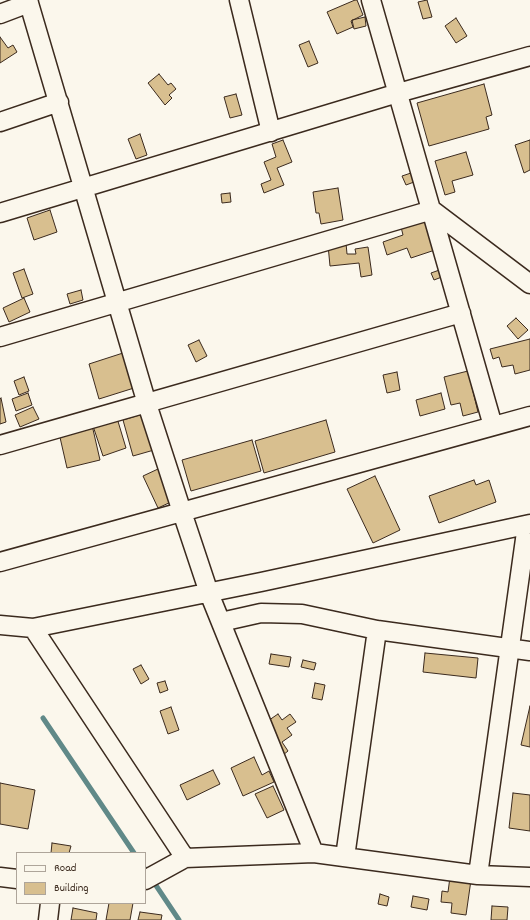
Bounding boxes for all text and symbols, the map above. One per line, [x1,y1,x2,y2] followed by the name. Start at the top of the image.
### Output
[16,852,146,904] legend
[54,860,76,877] text: Road
[54,880,89,897] text: Building

